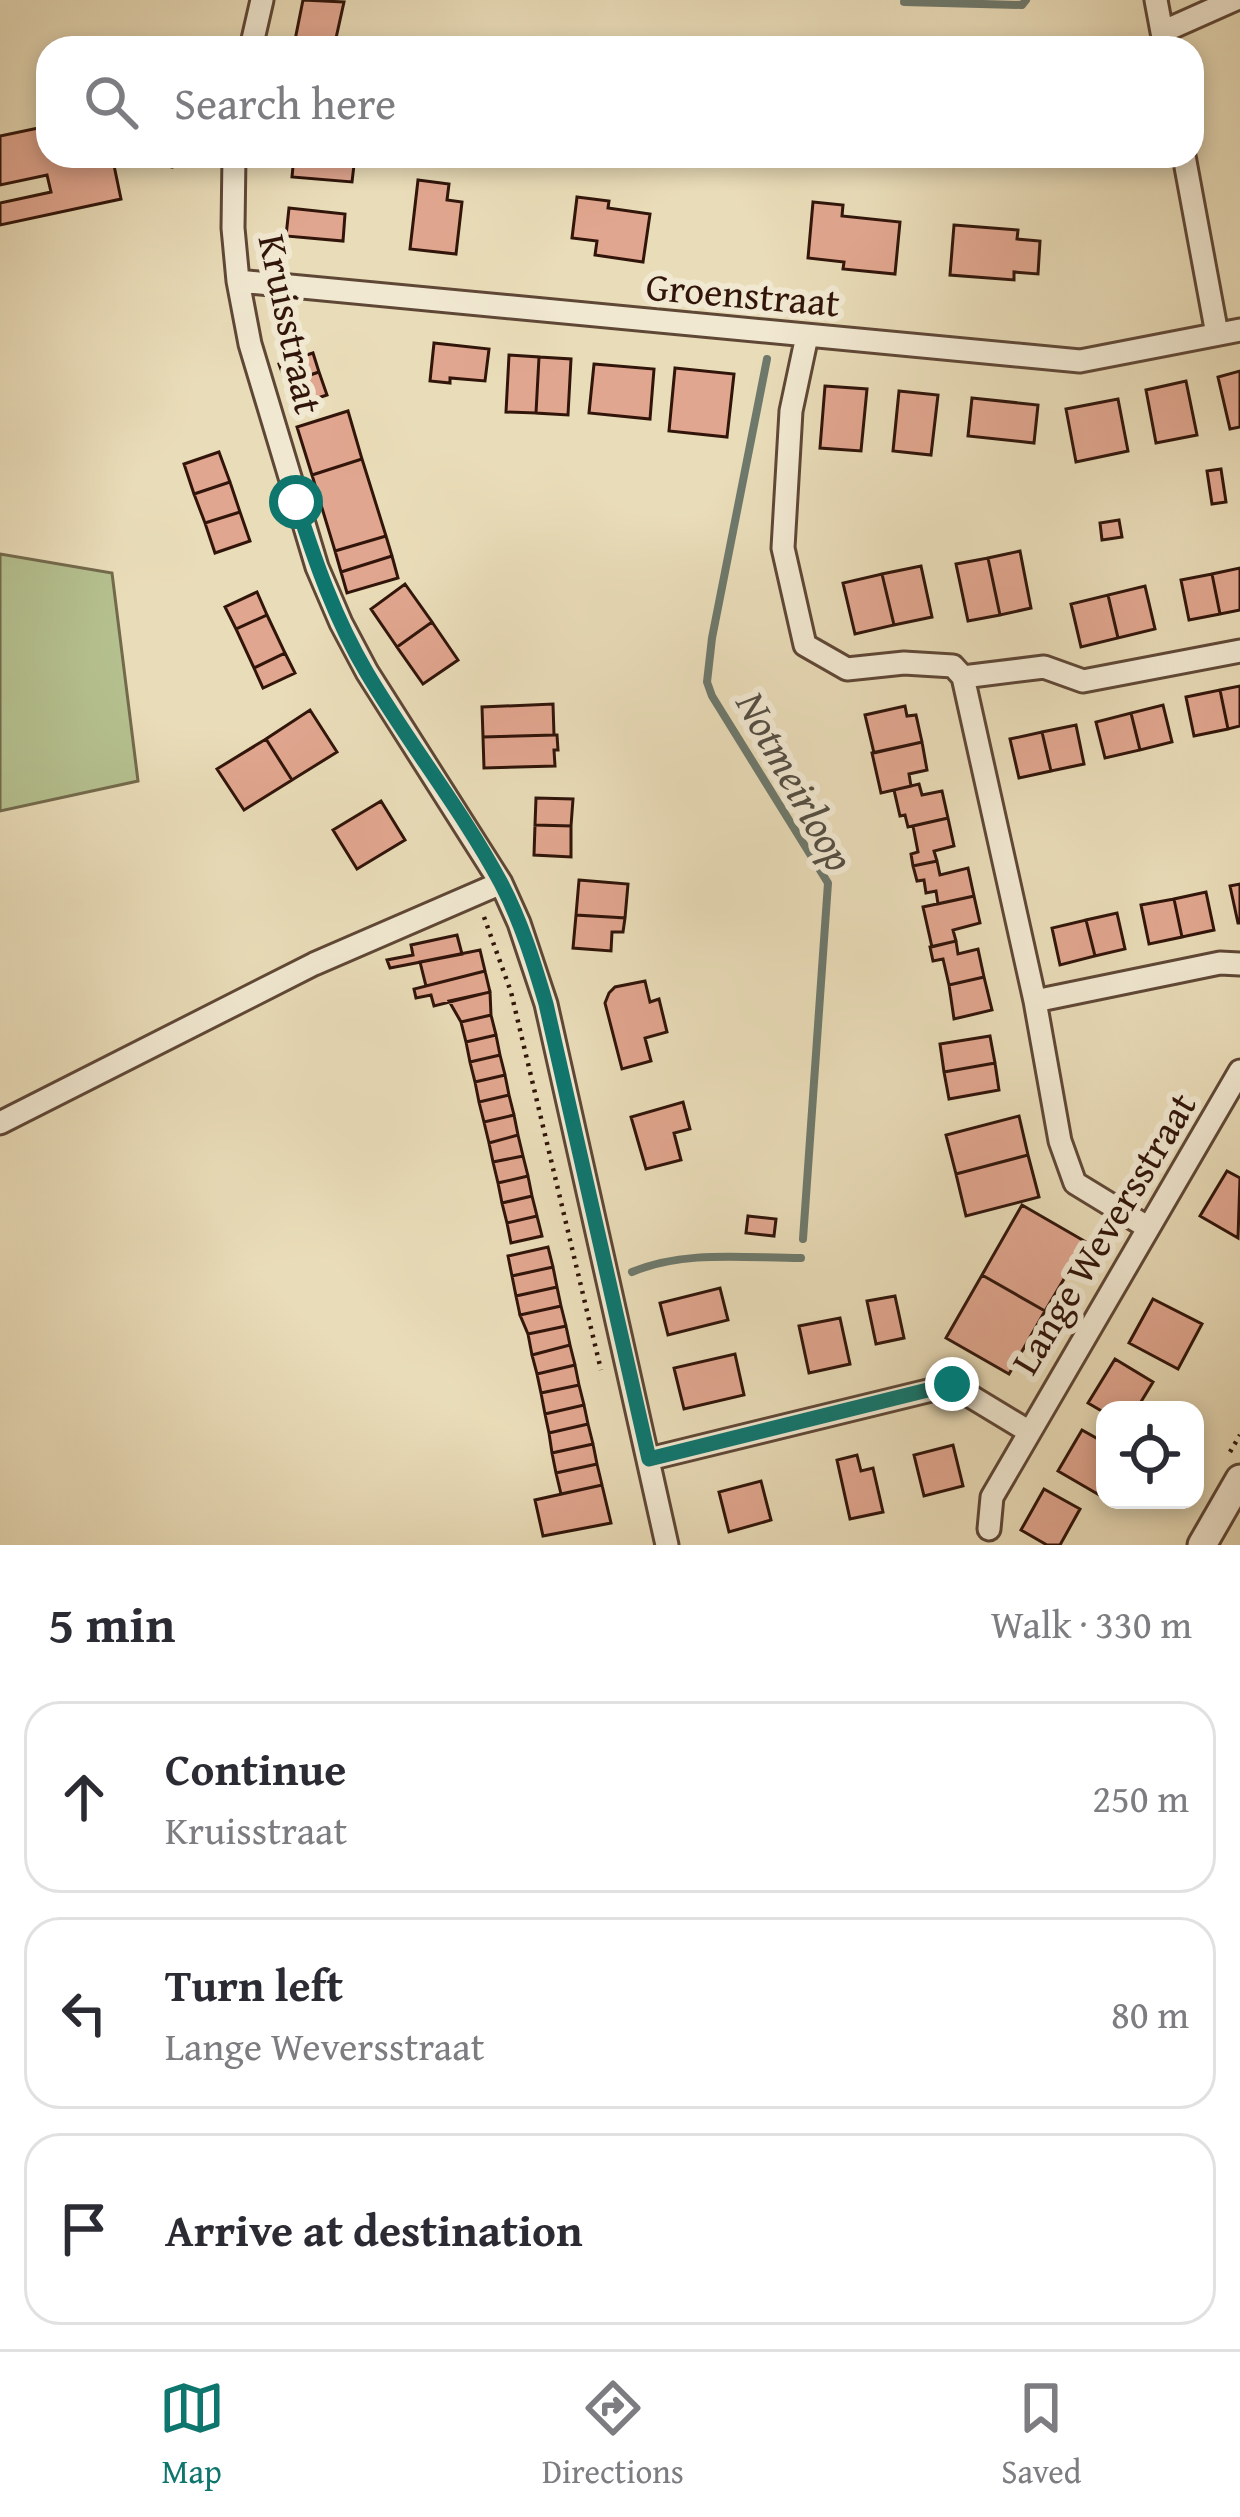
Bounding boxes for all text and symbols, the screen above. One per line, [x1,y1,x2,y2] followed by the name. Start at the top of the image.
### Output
[36,36,1204,168] search box
[78,69,144,135] icon: search
[174,70,396,135] text: Search here
[245,229,338,419] street label: Kruisstraat
[644,257,842,330] street label: Groenstraat
[269,475,323,529] route start
[721,679,871,882] water label: Notmeirloop
[996,1081,1209,1384] street label: Lange Weversstraat
[925,1357,979,1411] route end
[1096,1401,1204,1509] map controls
[1096,1401,1204,1509] button: locate
[48,1586,175,1661] text: 5 min
[991,1595,1192,1652] text: Walk · 330 m
[165,1736,346,1801] text: Continue
[51,1764,117,1830] icon: ahead
[1092,1769,1189,1826] text: 250 m
[165,1801,347,1858] text: Kruisstraat
[165,1952,343,2017] text: Turn left
[51,1980,117,2046] icon: left
[1111,1985,1189,2042] text: 80 m
[165,2017,484,2074] text: Lange Weversstraat
[51,2196,117,2262] icon: arrive
[165,2197,583,2262] text: Arrive at destination
[159,2375,225,2495] tab: Map
[542,2375,684,2495] tab: Directions
[1001,2375,1081,2495] tab: Saved

